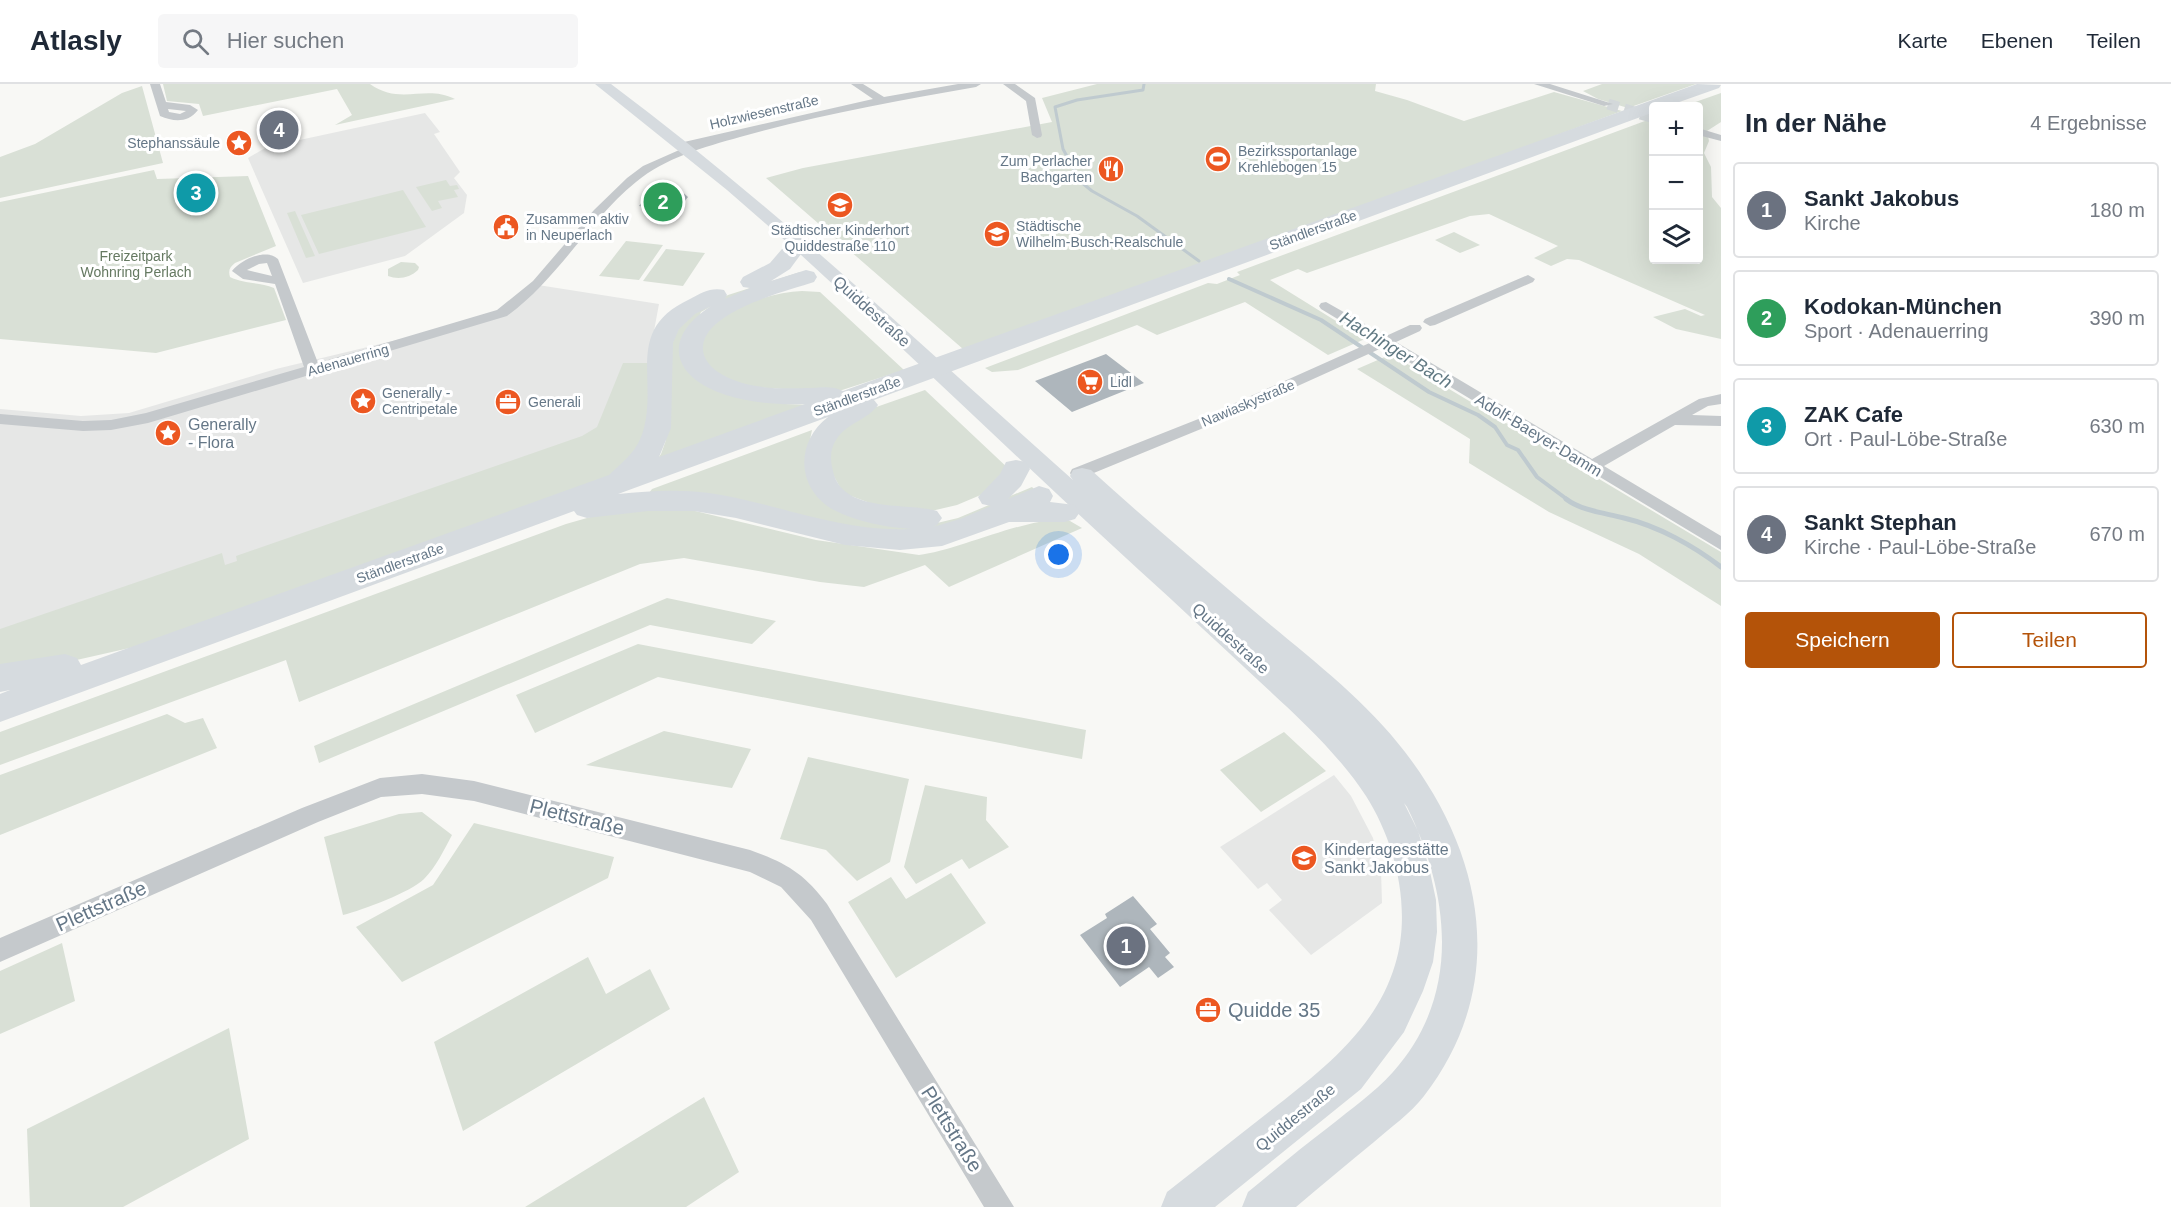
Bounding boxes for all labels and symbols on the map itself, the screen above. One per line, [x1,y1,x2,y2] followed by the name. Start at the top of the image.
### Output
[708,92,820,132] street label: Holzwiesenstraße
[260,108,298,152] pin: 4
[224,128,254,158] place icon: Stephanssäule
[127,135,220,151] place label: Stephanssäule
[1238,143,1357,175] place label: Bezirkssportanlage Krehlebogen 15
[1203,144,1233,174] sports icon: Bezirkssportanlage Krehlebogen 15
[1000,153,1092,185] place label: Zum Perlacher Bachgarten
[1096,154,1126,184] restaurant icon: Zum Perlacher Bachgarten
[176,170,216,216] pin: 3
[644,180,682,224] pin: 2
[825,190,855,220] school or university icon: Städtischer Kinderhort Quiddestraße 110
[1267,207,1359,253] street label: Ständlerstraße
[526,211,629,243] place label: Zusammen aktiv in Neuperlach
[491,212,521,242] public building icon: Zusammen aktiv in Neuperlach
[1016,218,1183,250] place label: Städtische Wilhelm-Busch-Realschule
[982,219,1012,249] school or university icon: Städtische Wilhelm-Busch-Realschule
[771,222,909,254] place label: Städtischer Kinderhort Quiddestraße 110
[80,248,192,280] park label: Freizeitpark Wohnring Perlach
[830,273,913,350] street label: Quiddestraße
[1336,308,1456,392] water label: Hachinger Bach
[305,341,391,379] street label: Adenauerring
[1075,367,1105,397] supermarket icon: Lidl
[811,373,903,419] street label: Ständlerstraße
[1110,374,1132,390] place label: Lidl
[1199,376,1297,430] street label: Nawiaskystraße
[382,385,458,417] place label: Generally - Centripetale
[348,386,378,416] place icon: Generally - Centripetale
[493,387,523,417] office icon: Generali
[1472,391,1605,480] street label: Adolf-Baeyer-Damm
[528,394,581,410] place label: Generali
[188,416,256,451] place label: Generally - Flora
[153,418,183,448] place icon: Generally - Flora
[354,540,446,586] street label: Ständlerstraße
[1044,540,1073,569] your location
[1189,600,1272,677] street label: Quiddestraße
[527,795,627,839] street label: Plettstraße
[1324,841,1449,876] place label: Kindertagesstätte Sankt Jakobus
[1289,843,1319,873] school or university icon: Kindertagesstätte Sankt Jakobus
[52,876,150,936] street label: Plettstraße
[1106,924,1146,968] pin: 1
[1193,995,1223,1025] office icon: Quidde 35
[1228,999,1320,1021] place label: Quidde 35
[1252,1080,1338,1154] street label: Quiddestraße
[917,1082,987,1176] street label: Plettstraße

